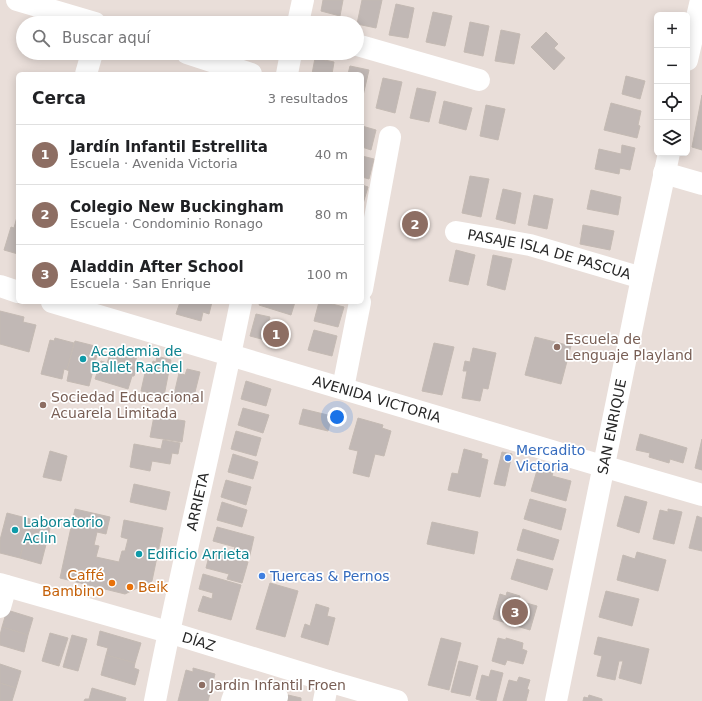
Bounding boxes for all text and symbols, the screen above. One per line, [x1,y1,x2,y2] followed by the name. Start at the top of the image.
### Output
[654,12,690,156] map controls
[654,12,690,48] button: +
[16,16,364,60] search box
[30,27,52,49] icon: search
[62,29,150,47] text: Buscar aquí
[654,48,690,84] button: −
[654,84,690,120] button: locate
[32,88,86,108] text: Cerca
[268,91,348,106] text: 3 resultados
[654,120,690,156] button: layers
[70,138,268,156] text: Jardín Infantil Estrellita
[40,147,50,162] text: 1
[315,147,348,162] text: 40 m
[70,156,238,171] text: Escuela · Avenida Victoria
[70,198,284,216] text: Colegio New Buckingham
[40,207,50,222] text: 2
[315,207,348,222] text: 80 m
[402,209,428,239] pin: 2
[70,216,263,231] text: Escuela · Condominio Ronago
[466,226,633,282] street label: PASAJE ISLA DE PASCUA
[70,258,244,276] text: Aladdin After School
[40,267,50,282] text: 3
[306,267,348,282] text: 100 m
[70,276,211,291] text: Escuela · San Enrique
[263,319,289,349] pin: 1
[565,331,693,363] place label: Escuela de Lenguaje Playland
[552,342,562,352] marker: Escuela de Lenguaje Playland
[91,343,183,375] place label: Academia de Ballet Rachel
[78,354,88,364] marker: Academia de Ballet Rachel
[311,372,443,426] street label: AVENIDA VICTORIA
[594,377,629,476] street label: SAN ENRIQUE
[51,389,204,421] place label: Sociedad Educacional Acuarela Limitada
[38,400,48,410] marker: Sociedad Educacional Acuarela Limitada
[327,407,347,427] your location
[516,442,585,474] place label: Mercadito Victoria
[503,453,513,463] marker: Mercadito Victoria
[183,470,212,532] street label: ARRIETA
[23,514,103,546] place label: Laboratorio Aclin
[10,525,20,535] marker: Laboratorio Aclin
[147,546,249,562] place label: Edificio Arrieta
[134,549,144,559] marker: Edificio Arrieta
[42,567,104,599] place label: Caffé Bambino
[269,568,390,584] place label: Tuercas & Pernos
[257,571,267,581] marker: Tuercas & Pernos
[107,578,117,588] marker: Caffé Bambino
[138,579,169,595] place label: Beik
[125,582,135,592] marker: Beik
[502,597,528,627] pin: 3
[180,629,218,654] street label: DÍAZ
[209,677,346,693] place label: Jardin Infantil Froen
[197,680,207,690] marker: Jardin Infantil Froen

